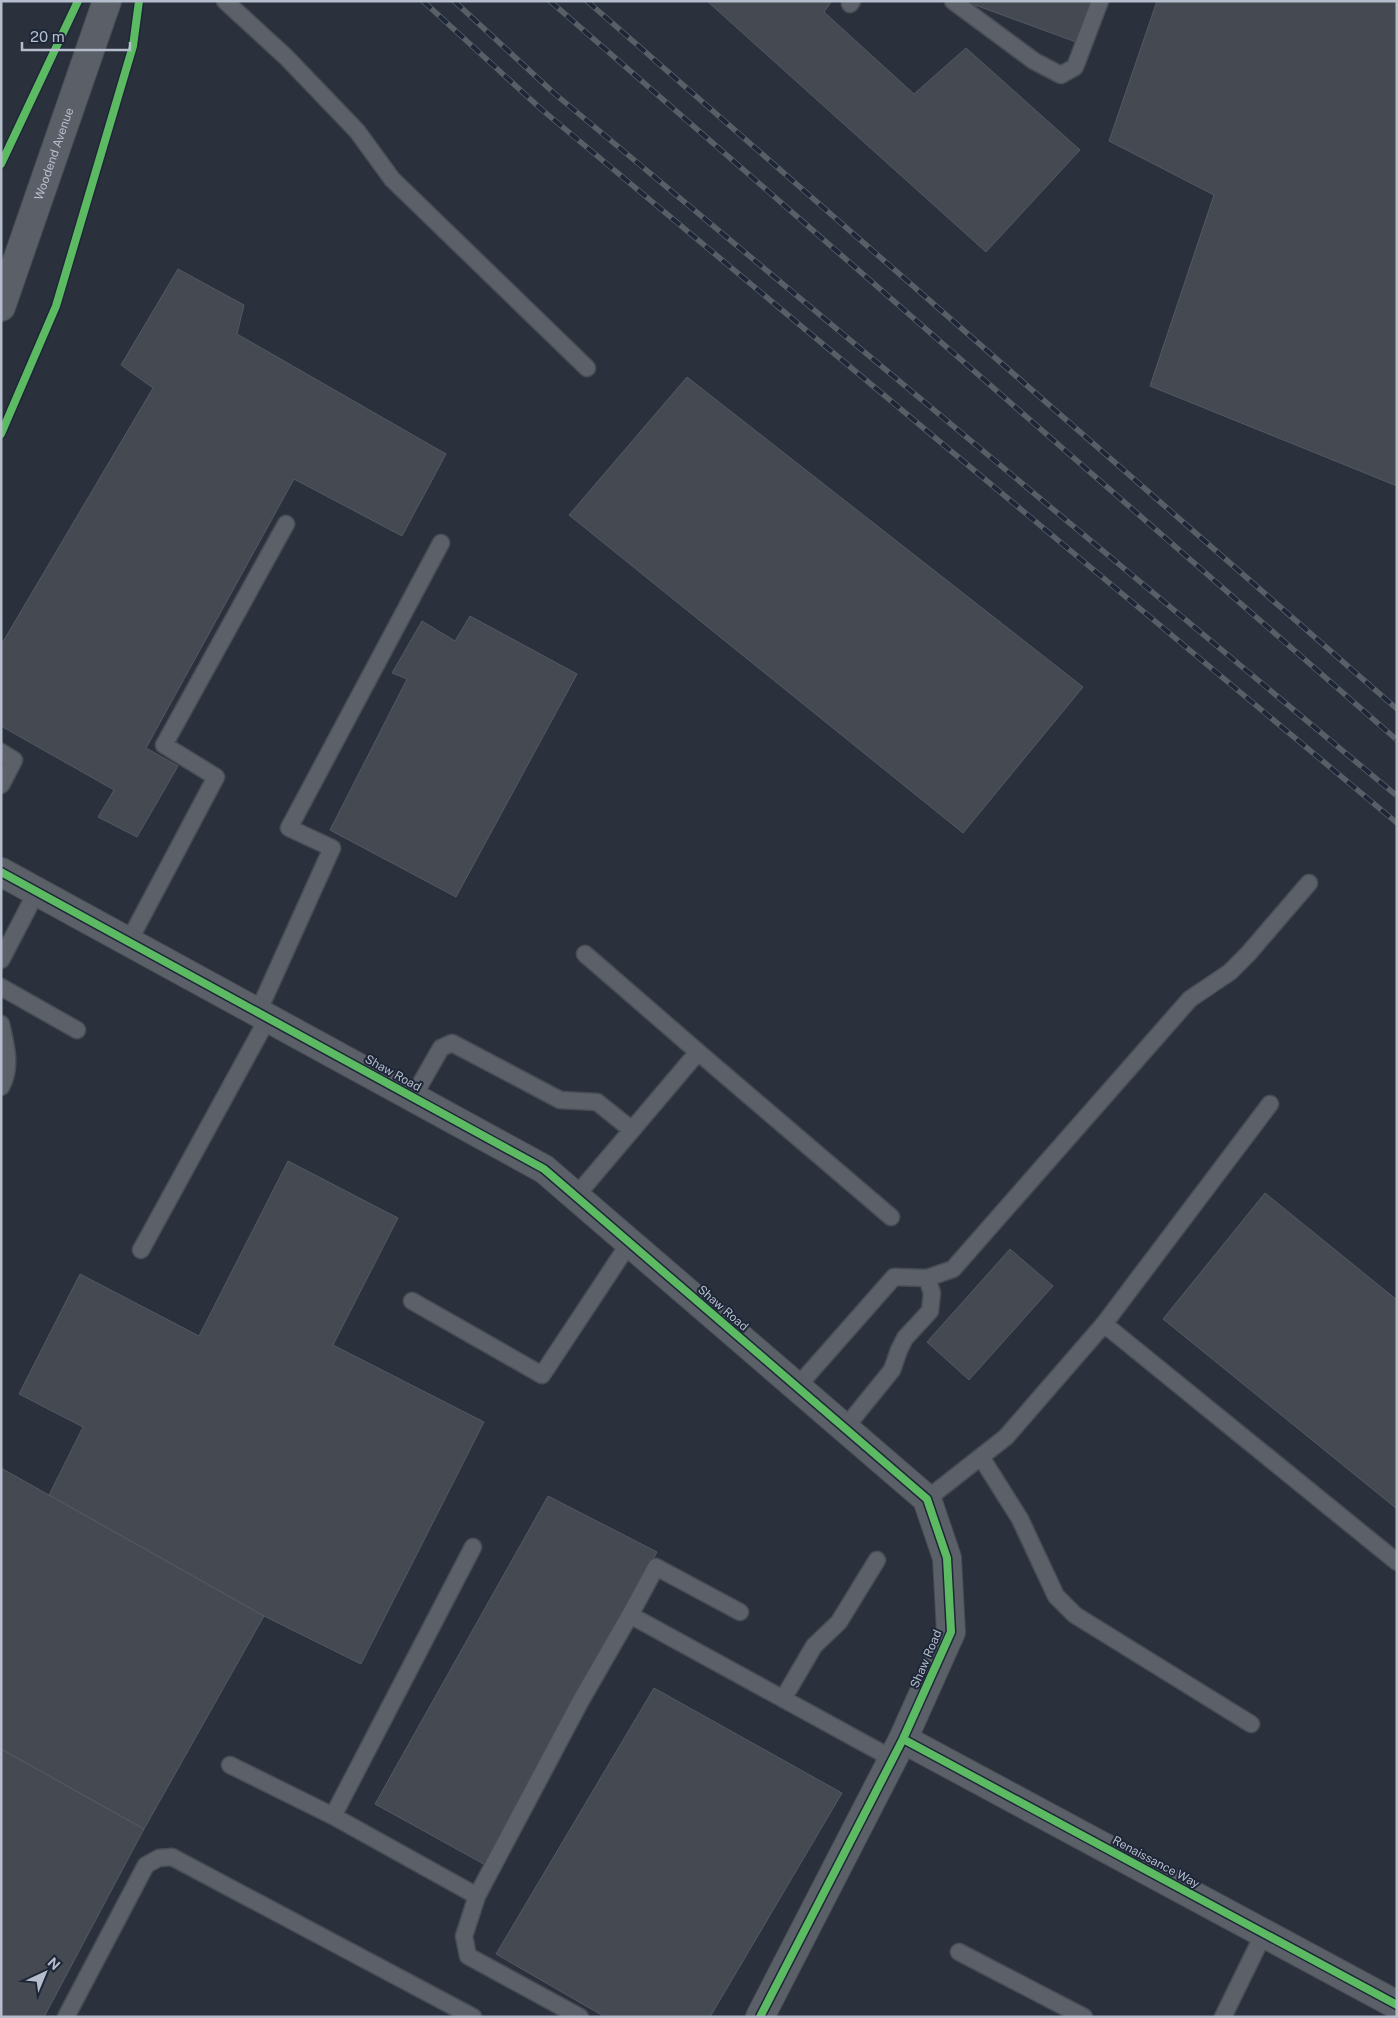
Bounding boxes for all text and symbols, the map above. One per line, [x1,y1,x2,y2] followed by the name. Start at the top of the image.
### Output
[22,20,130,52] scale bar
[30,28,65,45] text: 20 m
[32,106,77,202] street label: Woodend Avenue
[362,1052,424,1094] street label: Shaw Road
[695,1282,751,1334] street label: Shaw Road
[907,1628,945,1690] street label: Shaw Road
[1110,1833,1202,1891] street label: Renaissance Way
[20,1948,70,1998] north arrow
[45,1954,64,1973] text: N

